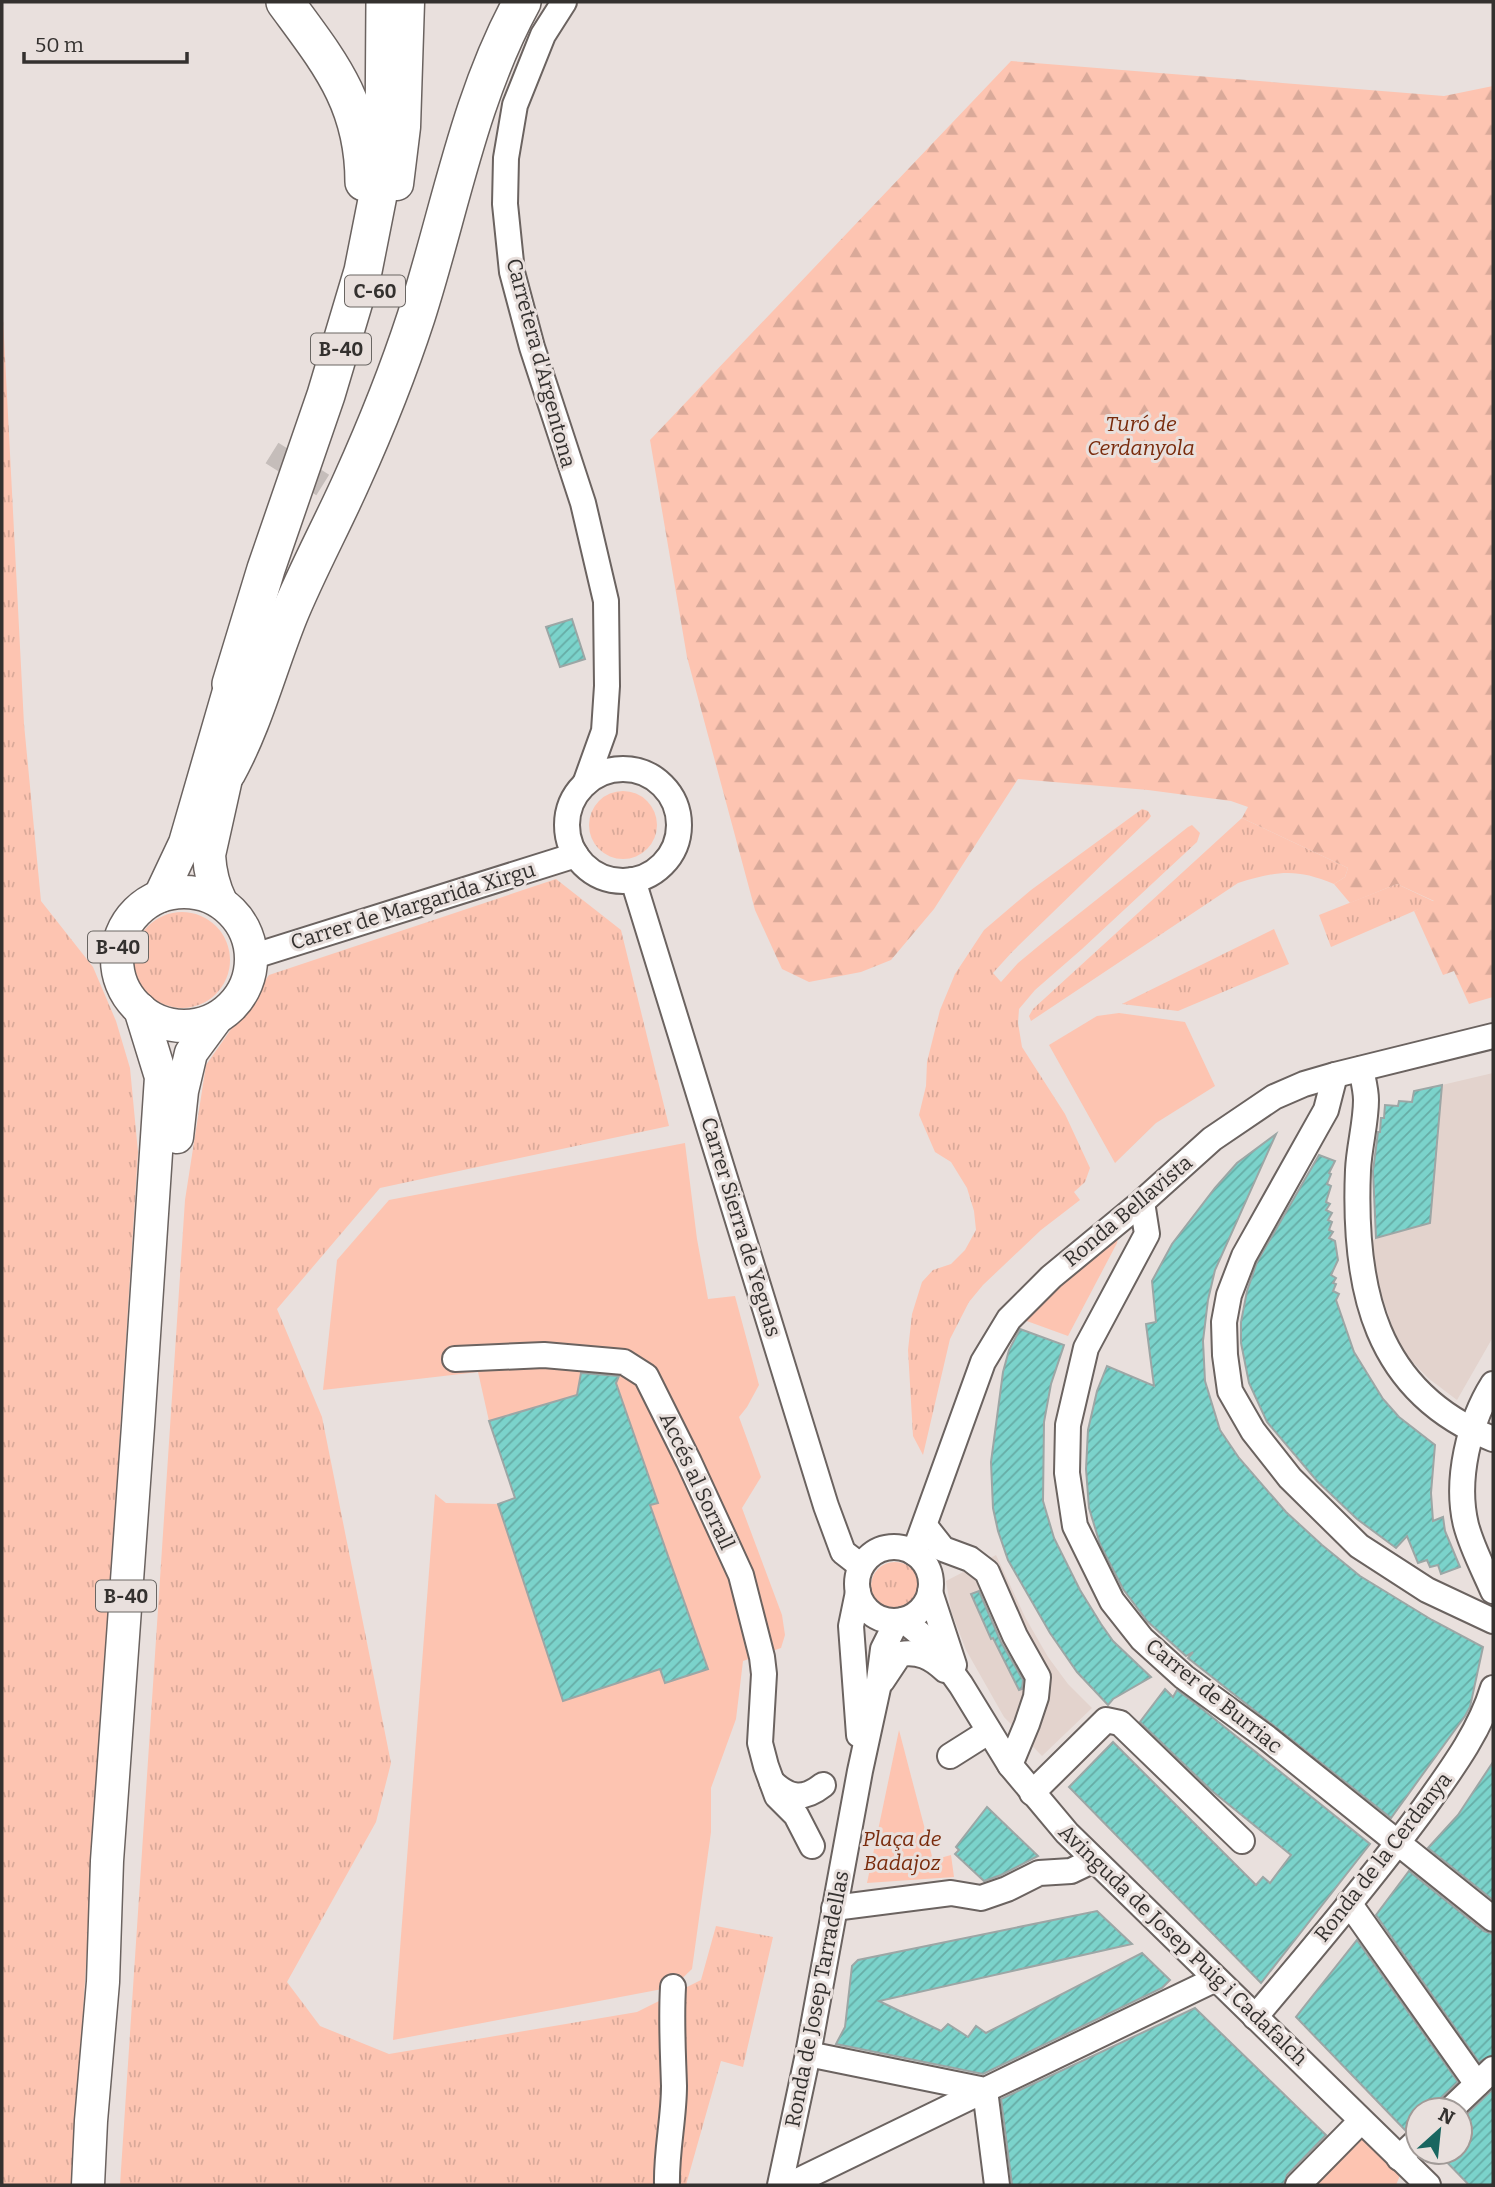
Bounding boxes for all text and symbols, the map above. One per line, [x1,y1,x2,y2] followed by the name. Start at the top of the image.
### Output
[24,21,187,65] scale bar
[35,32,84,58] text: 50 m
[501,255,582,471] street label: Carretera d'Argentona
[345,276,405,306] road number: C-60
[311,334,371,364] road number: B-40
[1087,411,1195,461] park label: Turó de Cerdanyola
[288,856,538,956] street label: Carrer de Margarida Xirgu
[88,931,148,962] road number: B-40
[695,1114,787,1340] street label: Carrer Sierra de Yeguas
[1058,1149,1198,1272] street label: Ronda Bellavista
[654,1408,740,1554] street label: Accés al Sorrall
[96,1580,156,1612] road number: B-40
[1141,1633,1288,1759] street label: Carrer de Burriac
[1309,1767,1458,1947] street label: Ronda de la Cerdanya
[1053,1819,1313,2071] street label: Avinguda de Josep Puig i Cadafalch
[863,1826,942,1876] park label: Plaça de Badajoz
[779,1869,855,2129] street label: Ronda de Josep Tarradellas
[1404,2096,1474,2166] north arrow
[1435,2103,1459,2130] text: N

